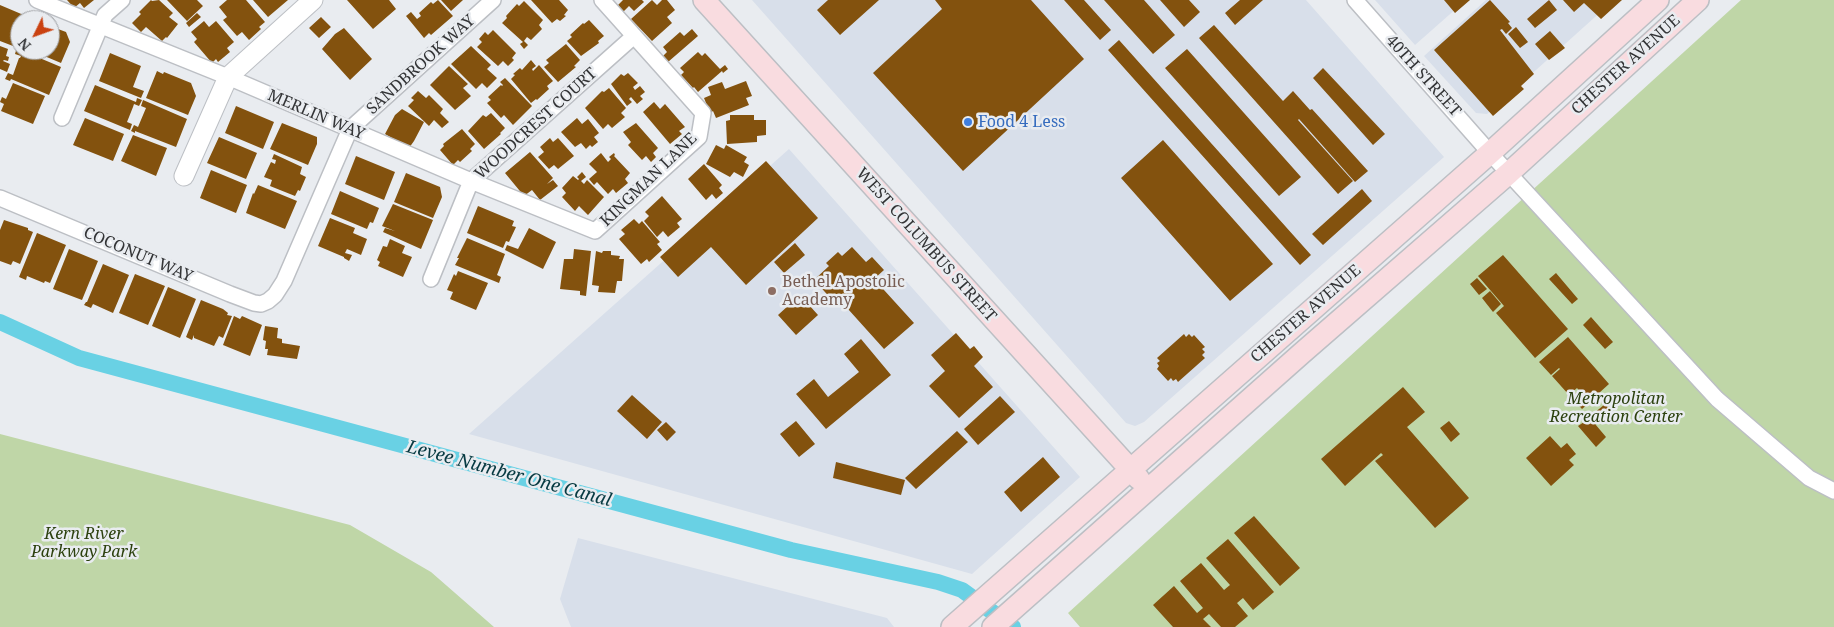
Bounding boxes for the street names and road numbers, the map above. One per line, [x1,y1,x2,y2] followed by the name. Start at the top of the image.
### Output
[363,11,479,119] street label: SANDBROOK WAY
[1568,11,1684,119] street label: CHESTER AVENUE
[1381,31,1465,121] street label: 40TH STREET
[471,64,601,184] street label: WOODCREST COURT
[265,86,367,144] street label: MERLIN WAY
[597,129,701,231] street label: KINGMAN LANE
[852,164,1000,326] street label: WEST COLUMBUS STREET
[80,223,196,287] street label: COCONUT WAY
[1247,261,1365,367] street label: CHESTER AVENUE

